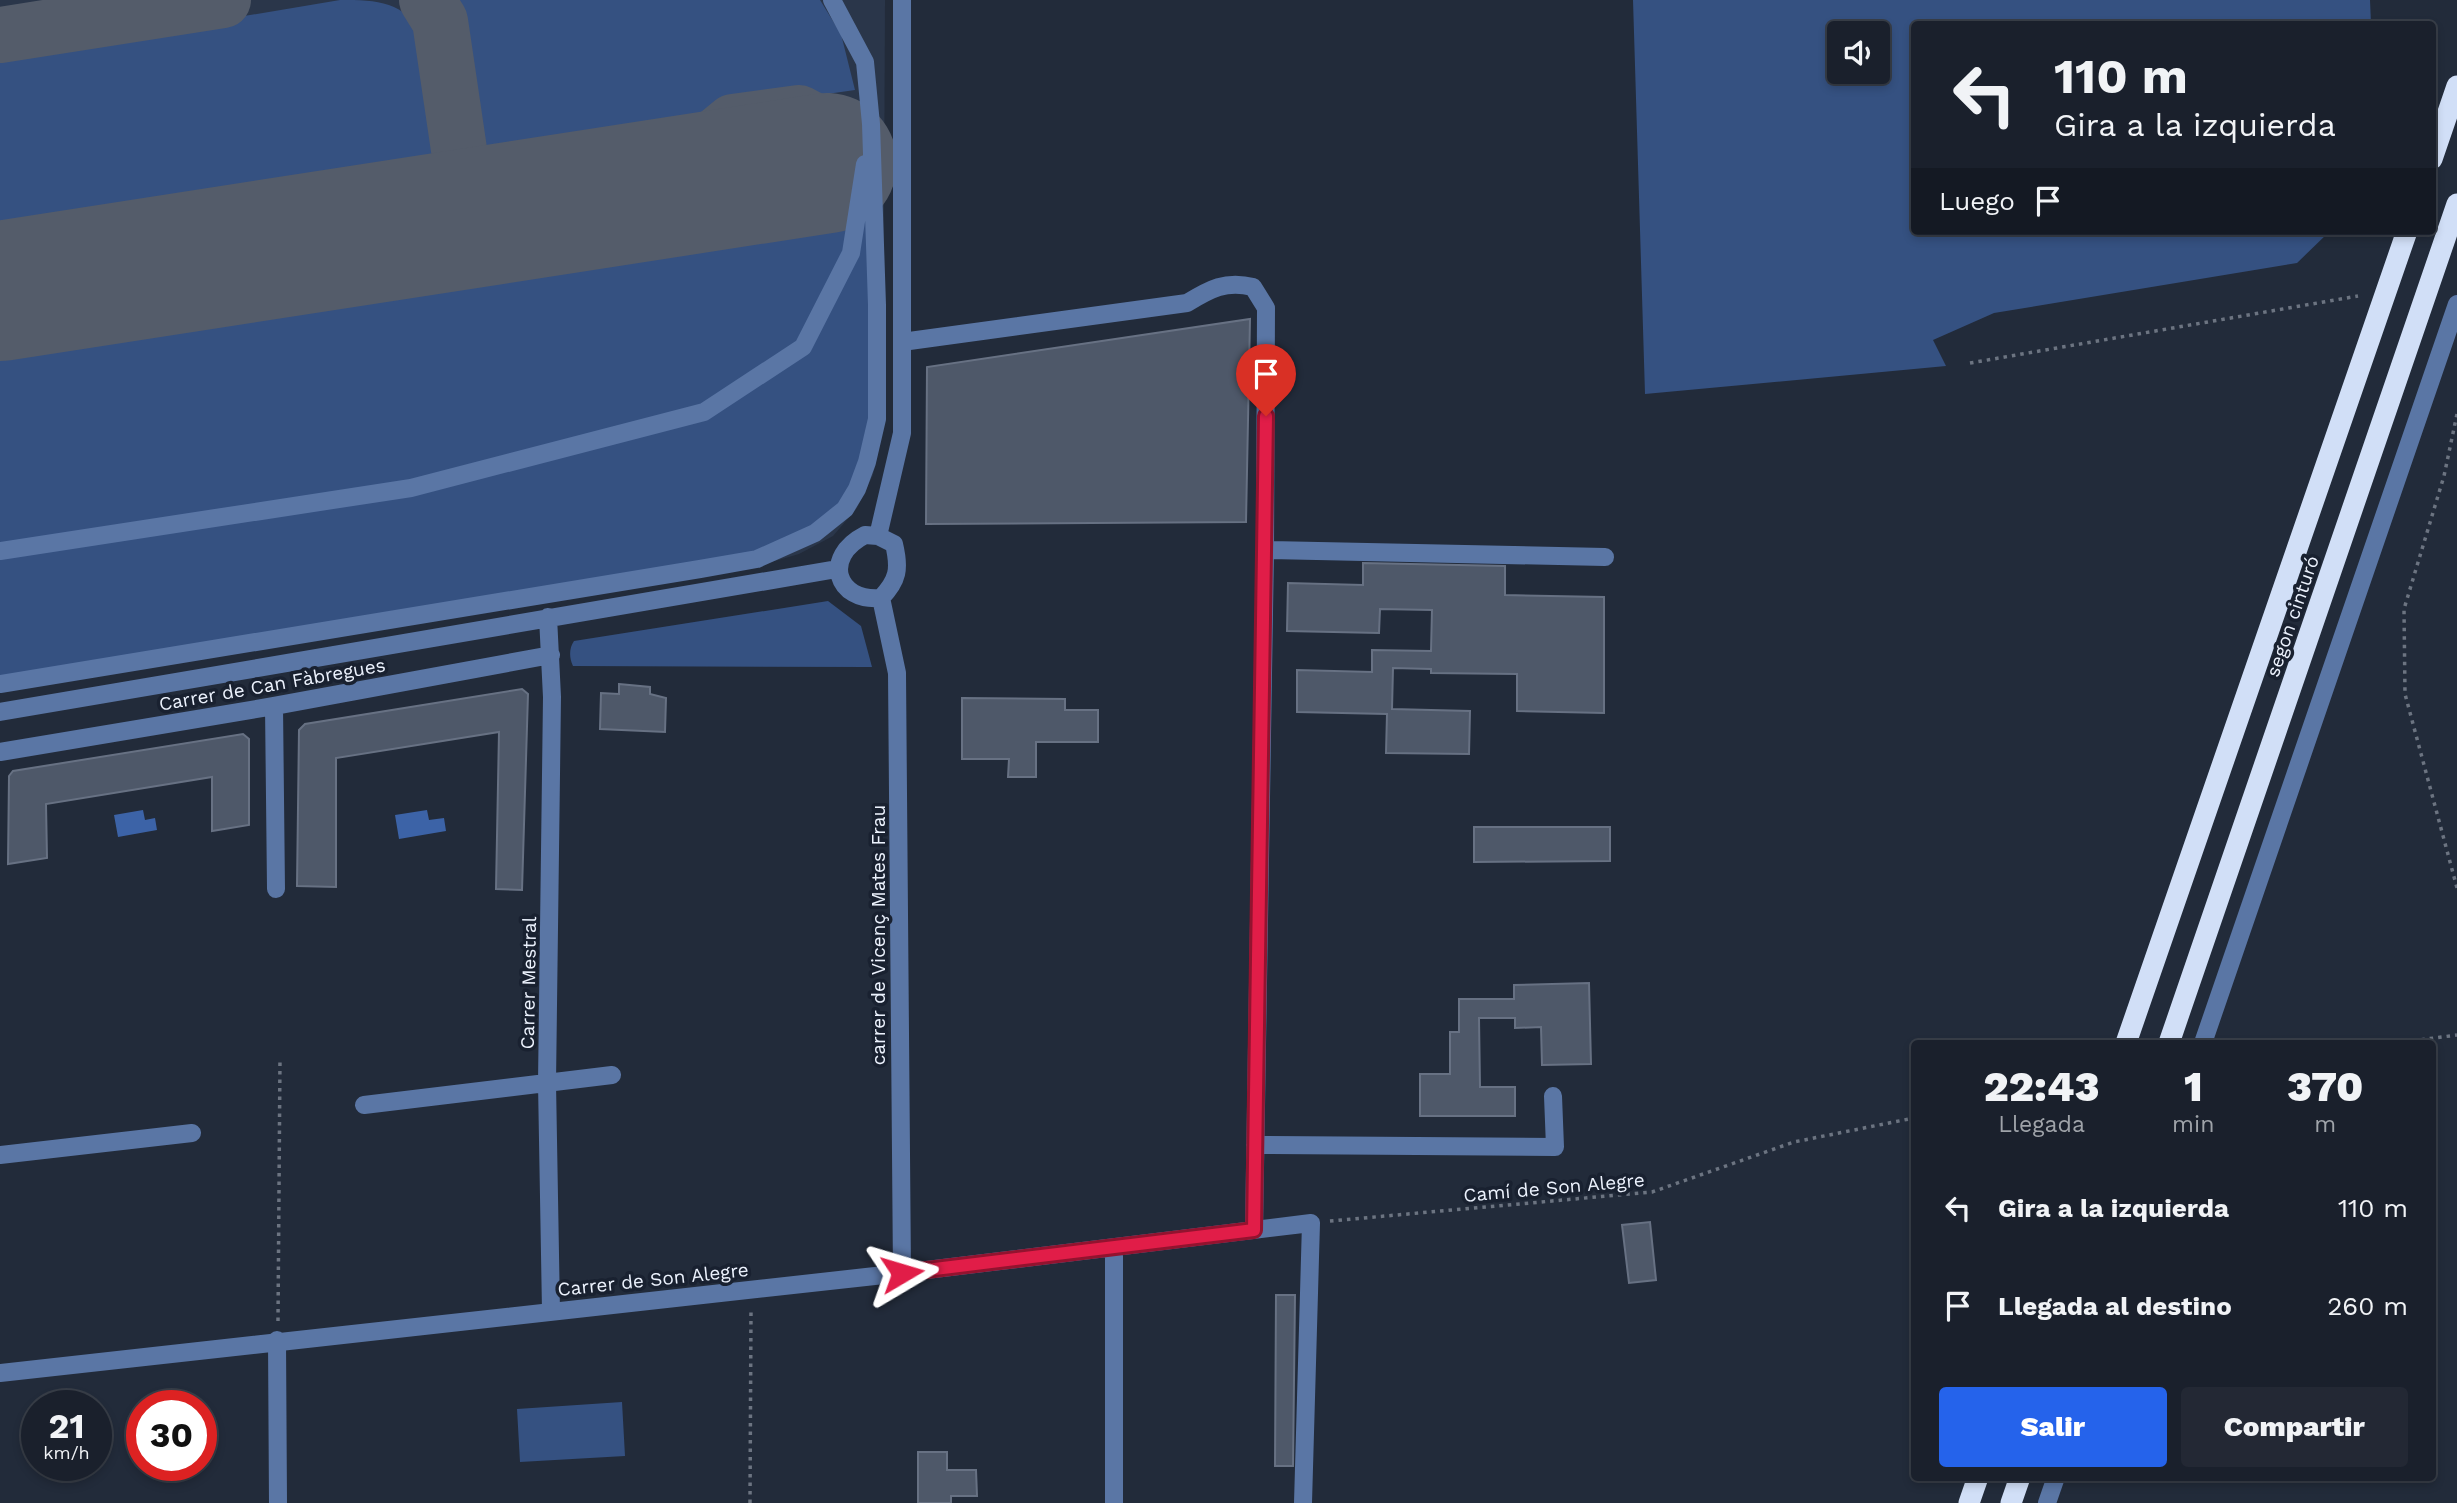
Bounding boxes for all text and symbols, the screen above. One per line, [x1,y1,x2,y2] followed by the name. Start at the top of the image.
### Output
[1827,21,1890,84] map controls
[1827,21,1890,84] button: sound
[2054,47,2188,105] text: 110 m
[1939,49,2030,140] icon: left
[2054,106,2336,144] text: Gira a la izquierda
[2029,182,2067,220] icon: arrive
[1939,186,2015,216] text: Luego
[1236,344,1296,416] pin
[1247,355,1285,393] icon: arrive
[2261,553,2324,680] street label: segon cinturó
[157,653,387,716] street label: Carrer de Can Fàbregues
[867,805,890,1065] street label: carrer de Vicenç Mates Frau
[516,916,541,1050] street label: Carrer Mestral
[1984,1062,2100,1111] text: 22:43
[2184,1062,2203,1111] text: 1
[2287,1062,2363,1111] text: 370
[1998,1111,2085,1138] text: Llegada
[2172,1111,2214,1138] text: min
[2314,1111,2336,1138] text: m
[1463,1168,1646,1207] street label: Camí de Son Alegre
[1939,1189,1977,1227] icon: left
[1998,1193,2229,1223] text: Gira a la izquierda
[2338,1193,2408,1223] text: 110 m
[865,1236,939,1310] position arrow
[556,1258,750,1301] street label: Carrer de Son Alegre
[1939,1287,1977,1325] icon: arrive
[1998,1291,2232,1321] text: Llegada al destino
[2327,1291,2408,1321] text: 260 m
[1939,1387,2167,1467] button: Salir
[2181,1387,2408,1467] button: Compartir
[126,1390,217,1481] speed limit sign: 30
[49,1405,84,1447] text: 21
[43,1442,90,1463] text: km/h

